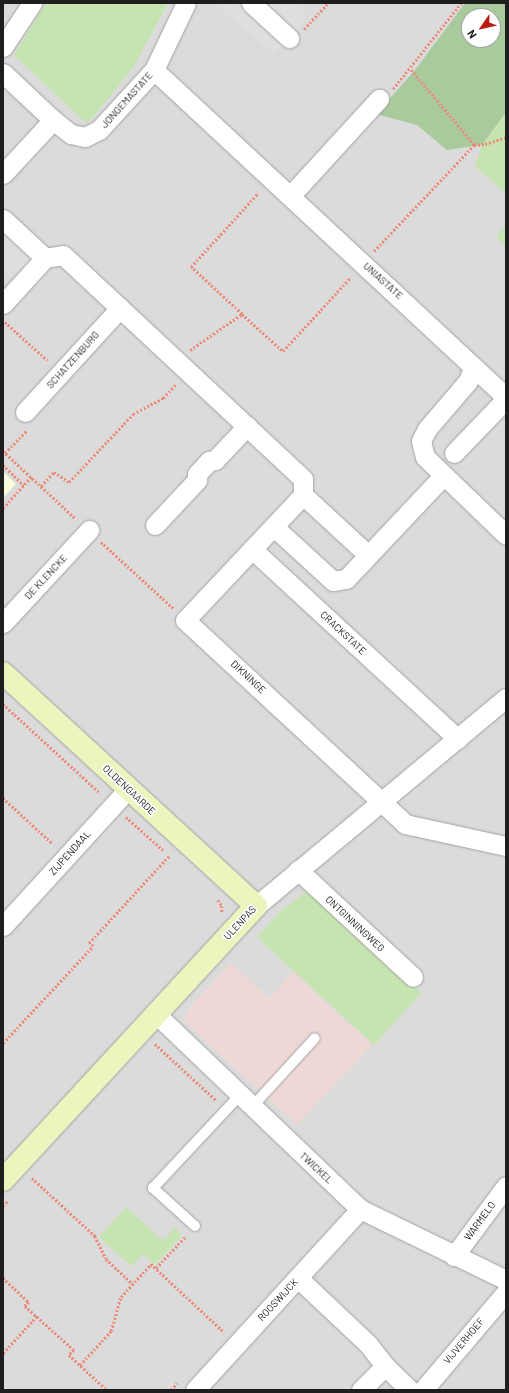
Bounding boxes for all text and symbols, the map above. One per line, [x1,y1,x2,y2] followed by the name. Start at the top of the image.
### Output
[461,8,501,48] north arrow
[464,28,479,41] text: N
[99,69,155,131] street label: JONGEMASTATE
[361,260,405,302] street label: UNIASTATE
[44,329,102,391] street label: SCHATZENBURG
[22,552,70,602] street label: DE KLENCKE
[318,609,368,657] street label: CRACKSTATE
[228,658,268,696] street label: DIKNINGE
[100,763,158,817] street label: OLDENGAARDE
[47,828,93,878] street label: ZIJPENDAAL
[323,894,387,954] street label: ONTGINNINGWEG
[221,904,259,942] street label: ULENPAS
[297,1150,335,1186] street label: TWICKEL
[462,1199,498,1243] street label: WARMELO
[255,1276,301,1324] street label: ROOSWIJCK
[441,1315,487,1367] street label: VIJVERHOEF

